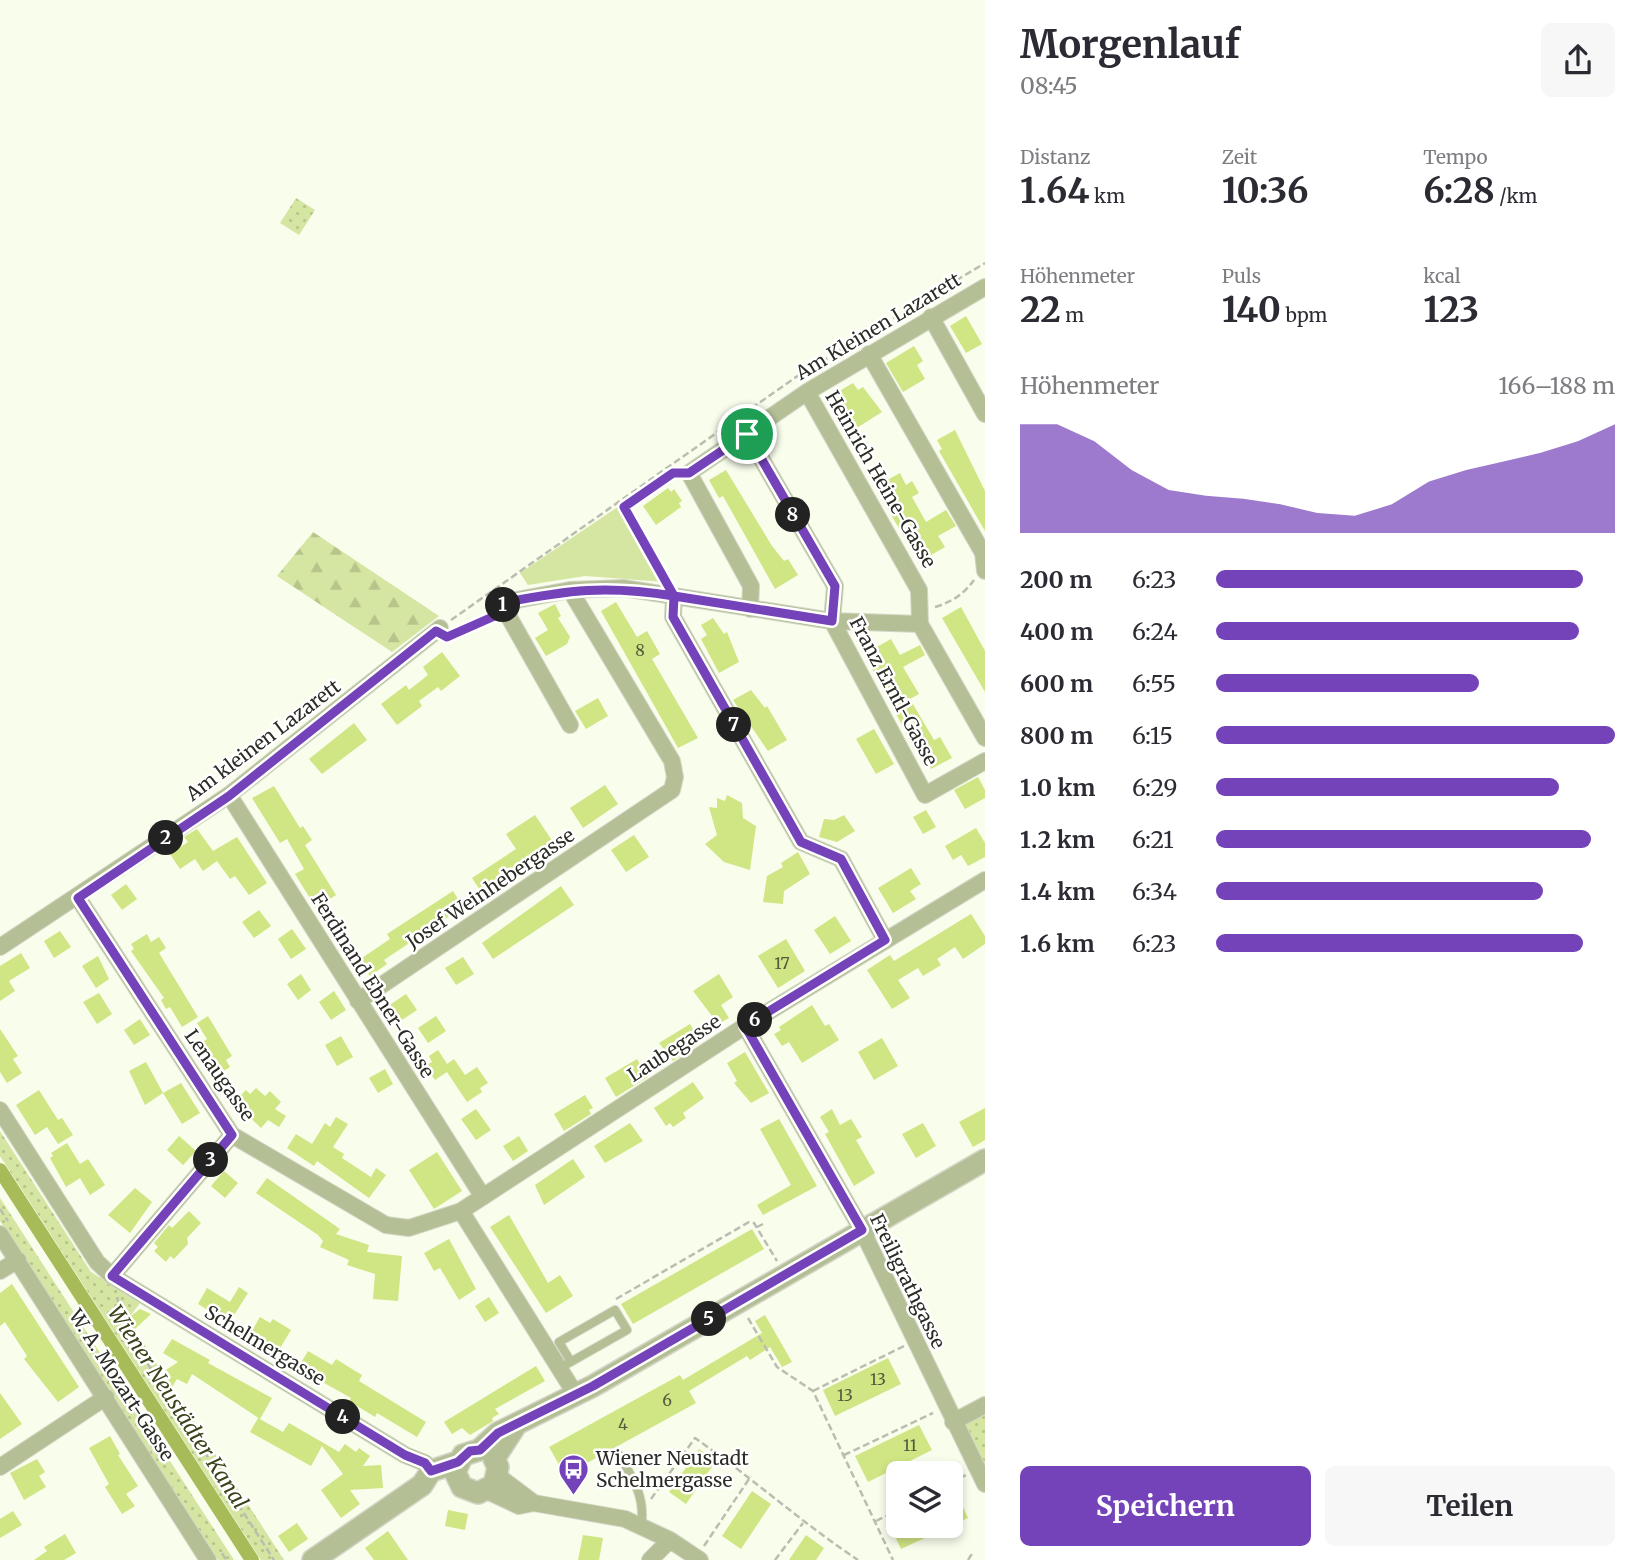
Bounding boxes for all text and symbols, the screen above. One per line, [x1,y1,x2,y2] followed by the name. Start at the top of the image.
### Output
[1020,21,1240,68] text: Morgenlauf
[1541,23,1615,97] button: share
[1020,71,1078,100] text: 08:45
[1020,145,1090,169] text: Distanz
[1222,145,1257,169] text: Zeit
[1423,145,1488,169] text: Tempo
[1020,169,1090,213] text: 1.64
[1222,169,1309,213] text: 10:36
[1423,169,1495,213] text: 6:28
[1090,184,1125,208] text: km
[1495,184,1538,208] text: /km
[1020,264,1135,288] text: Höhenmeter
[1222,264,1261,288] text: Puls
[1423,264,1461,288] text: kcal
[790,267,966,385] street label: Am Kleinen Lazarett
[1020,288,1061,332] text: 22
[1222,288,1281,332] text: 140
[1423,288,1479,332] text: 123
[1061,303,1084,327] text: m
[1281,303,1327,327] text: bpm
[1020,371,1159,400] text: Höhenmeter
[1498,371,1615,400] text: 166–188 m
[820,386,942,572] street label: Heinrich Heine-Gasse
[717,404,777,464] pin
[728,415,766,453] icon: arrive
[776,498,810,532] pin: 8
[787,502,798,526] text: 8
[1020,565,1092,594] text: 200 m
[1132,565,1176,594] text: 6:23
[486,588,520,622] pin: 1
[498,592,507,616] text: 1
[845,612,943,770] street label: Franz Erntl-Gasse
[1020,617,1094,646] text: 400 m
[1132,617,1178,646] text: 6:24
[635,640,645,660] house number: 8
[1020,669,1093,698] text: 600 m
[1132,669,1176,698] text: 6:55
[180,674,345,806] street label: Am kleinen Lazarett
[716,708,752,742] pin: 7
[728,712,739,736] text: 7
[1020,721,1093,750] text: 800 m
[1132,721,1173,750] text: 6:15
[1020,773,1095,802] text: 1.0 km
[1132,773,1177,802] text: 6:29
[148,820,184,856] pin: 2
[400,823,579,954] street label: Josef Weinhebergasse
[160,825,171,849] text: 2
[1020,825,1095,854] text: 1.2 km
[1132,825,1174,854] text: 6:21
[1020,877,1095,906] text: 1.4 km
[1132,877,1177,906] text: 6:34
[306,888,440,1082] street label: Ferdinand Ebner-Gasse
[1020,929,1095,958] text: 1.6 km
[1132,929,1176,958] text: 6:23
[774,953,790,973] house number: 17
[738,1002,772,1038] pin: 6
[749,1007,760,1031] text: 6
[623,1009,725,1087] street label: Laubegasse
[180,1025,260,1126] street label: Lenaugasse
[194,1142,228,1178] pin: 3
[205,1147,216,1171] text: 3
[865,1210,951,1352] street label: Freiligrathgasse
[102,1300,254,1514] water label: Wiener Neustädter Kanal
[200,1300,330,1390] street label: Schelmergasse
[692,1302,726,1336] pin: 5
[64,1304,180,1465] street label: W. A. Mozart-Gasse
[703,1306,714,1330] text: 5
[870,1369,886,1389] house number: 13
[837,1385,853,1405] house number: 13
[662,1390,672,1410] house number: 6
[326,1400,360,1434] pin: 4
[336,1404,349,1428] text: 4
[618,1414,628,1434] house number: 4
[903,1435,917,1455] house number: 11
[595,1446,749,1492] place label: Wiener Neustadt Schelmergasse
[556,1452,590,1496] bus stop icon: Wiener Neustadt Schelmergasse
[886,1461,963,1538] map controls
[886,1461,963,1538] button: layers
[1020,1466,1311,1546] button: Speichern
[1325,1466,1615,1546] button: Teilen

